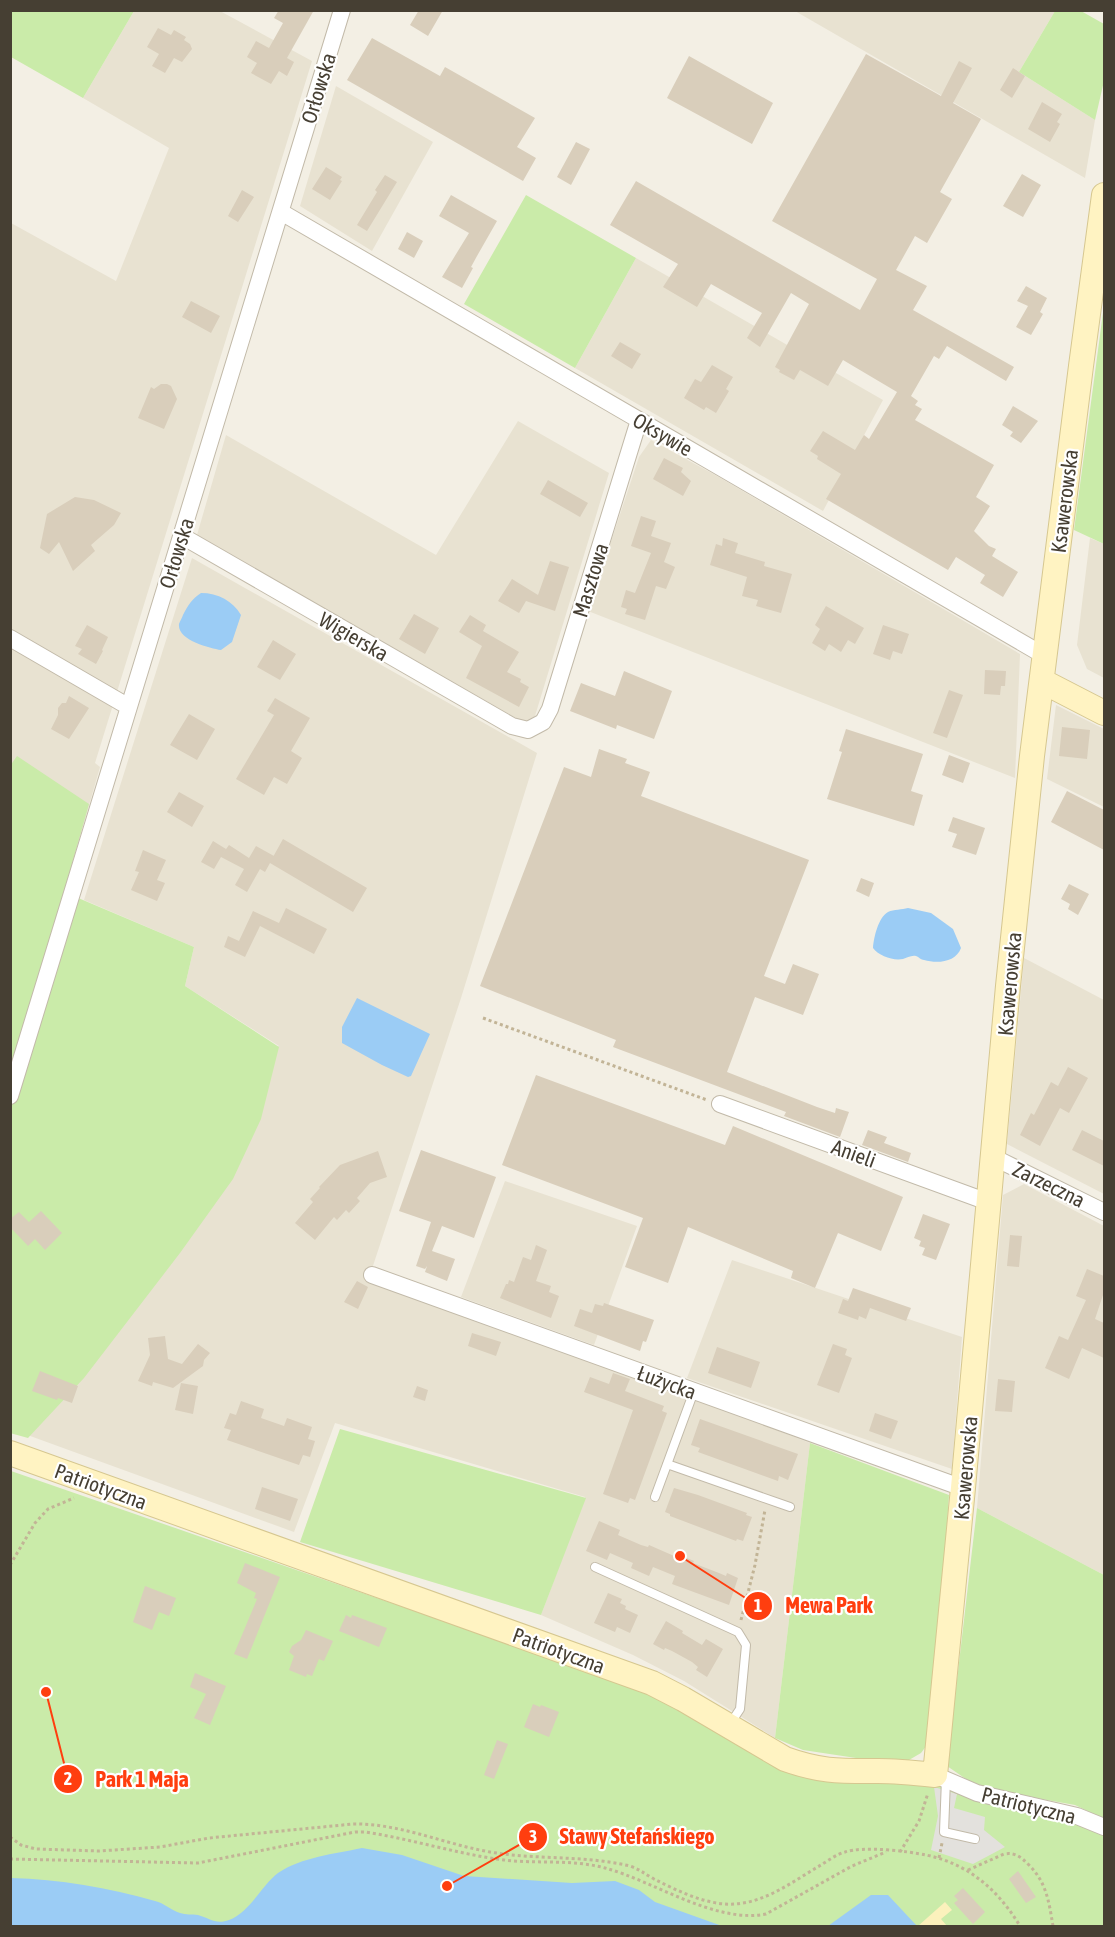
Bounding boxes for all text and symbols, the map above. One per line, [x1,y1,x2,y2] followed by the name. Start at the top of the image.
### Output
[296,50,340,126] street label: Orłowska
[629,407,697,461] street label: Oksywie
[1046,448,1082,554] street label: Ksawerowska
[154,515,198,591] street label: Orłowska
[567,540,613,620] street label: Masztowa
[315,607,393,665] street label: Wigierska
[993,931,1025,1037] street label: Ksawerowska
[829,1134,879,1172] street label: Anieli
[1009,1156,1089,1212] street label: Zarzeczna
[634,1360,700,1404] street label: Łużycka
[949,1415,981,1521] street label: Ksawerowska
[52,1458,150,1514] street label: Patriotyczna
[743,1586,885,1626] callout: Mewa Park
[785,1592,873,1618] text: Mewa Park
[754,1595,762,1616] text: 1
[510,1622,608,1678] street label: Patriotyczna
[53,1759,201,1799] callout: Park 1 Maja
[95,1766,189,1792] text: Park 1 Maja
[64,1768,72,1789] text: 2
[979,1782,1079,1828] street label: Patriotyczna
[518,1817,727,1857] callout: Stawy Stefańskiego
[559,1823,715,1849] text: Stawy Stefańskiego
[529,1826,537,1847] text: 3

